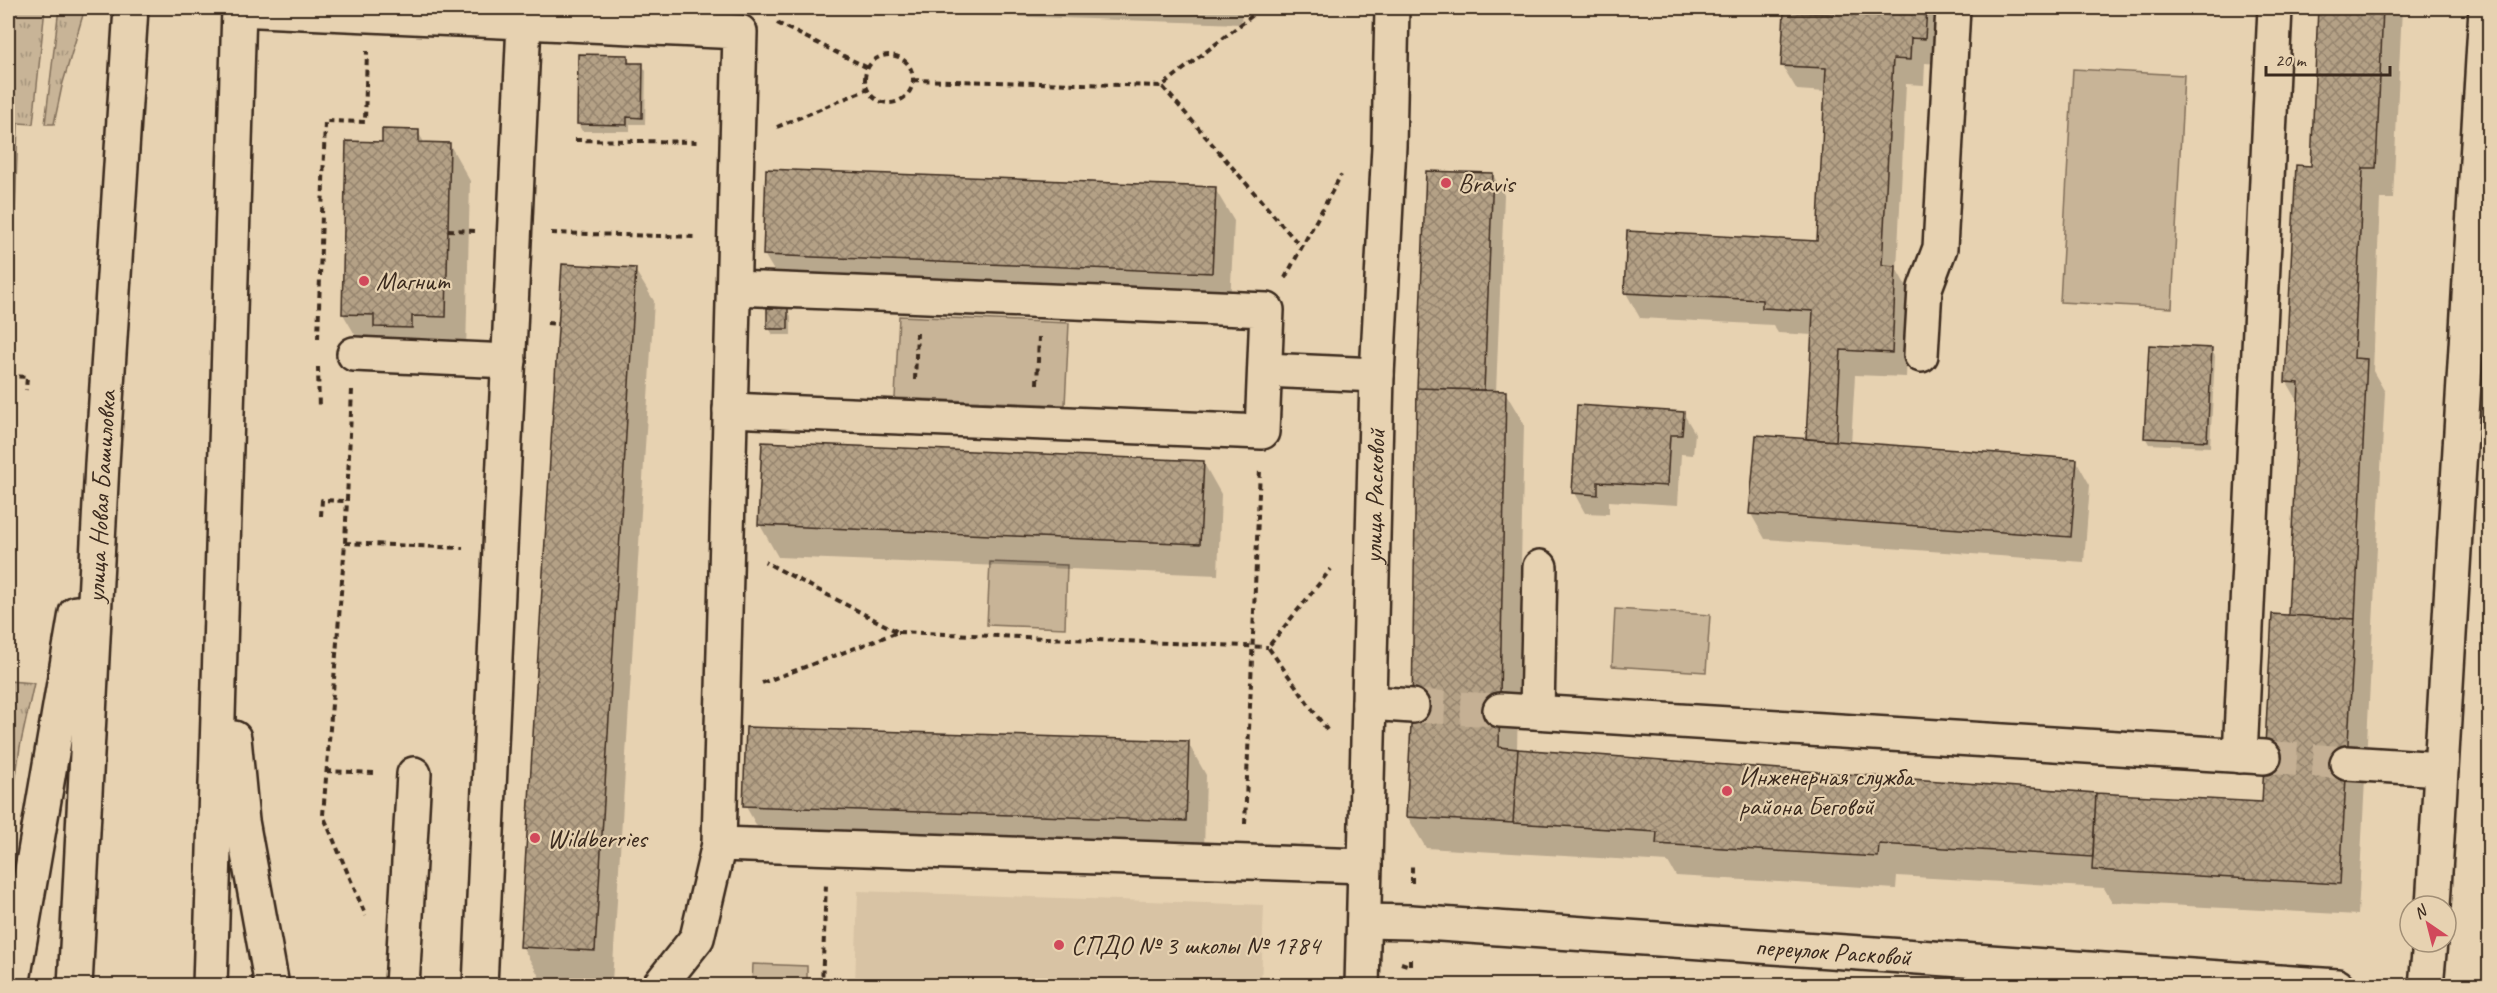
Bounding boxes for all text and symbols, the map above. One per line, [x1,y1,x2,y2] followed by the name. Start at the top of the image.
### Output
[2266,39,2390,77] scale bar
[2275,49,2308,71] text: 20 m
[1458,167,1517,200] place label: Bravis
[1439,176,1453,190] marker: Bravis
[376,265,451,298] place label: Магнит
[357,274,371,288] marker: Магнит
[78,388,123,605] street label: улица Новая Башиловка
[1356,426,1392,566] street label: улица Расковой
[1739,760,1915,823] place label: Инженерная служба района Беговой
[1720,784,1734,798] marker: Инженерная служба района Беговой
[547,822,649,855] place label: Wildberries
[528,831,542,845] marker: Wildberries
[2398,894,2458,954] north arrow
[2410,900,2432,924] text: N
[1071,929,1322,962] place label: СПДО № 3 школы № 1784
[1754,929,1914,973] street label: переулок Расковой
[1052,938,1066,952] marker: СПДО № 3 школы № 1784

